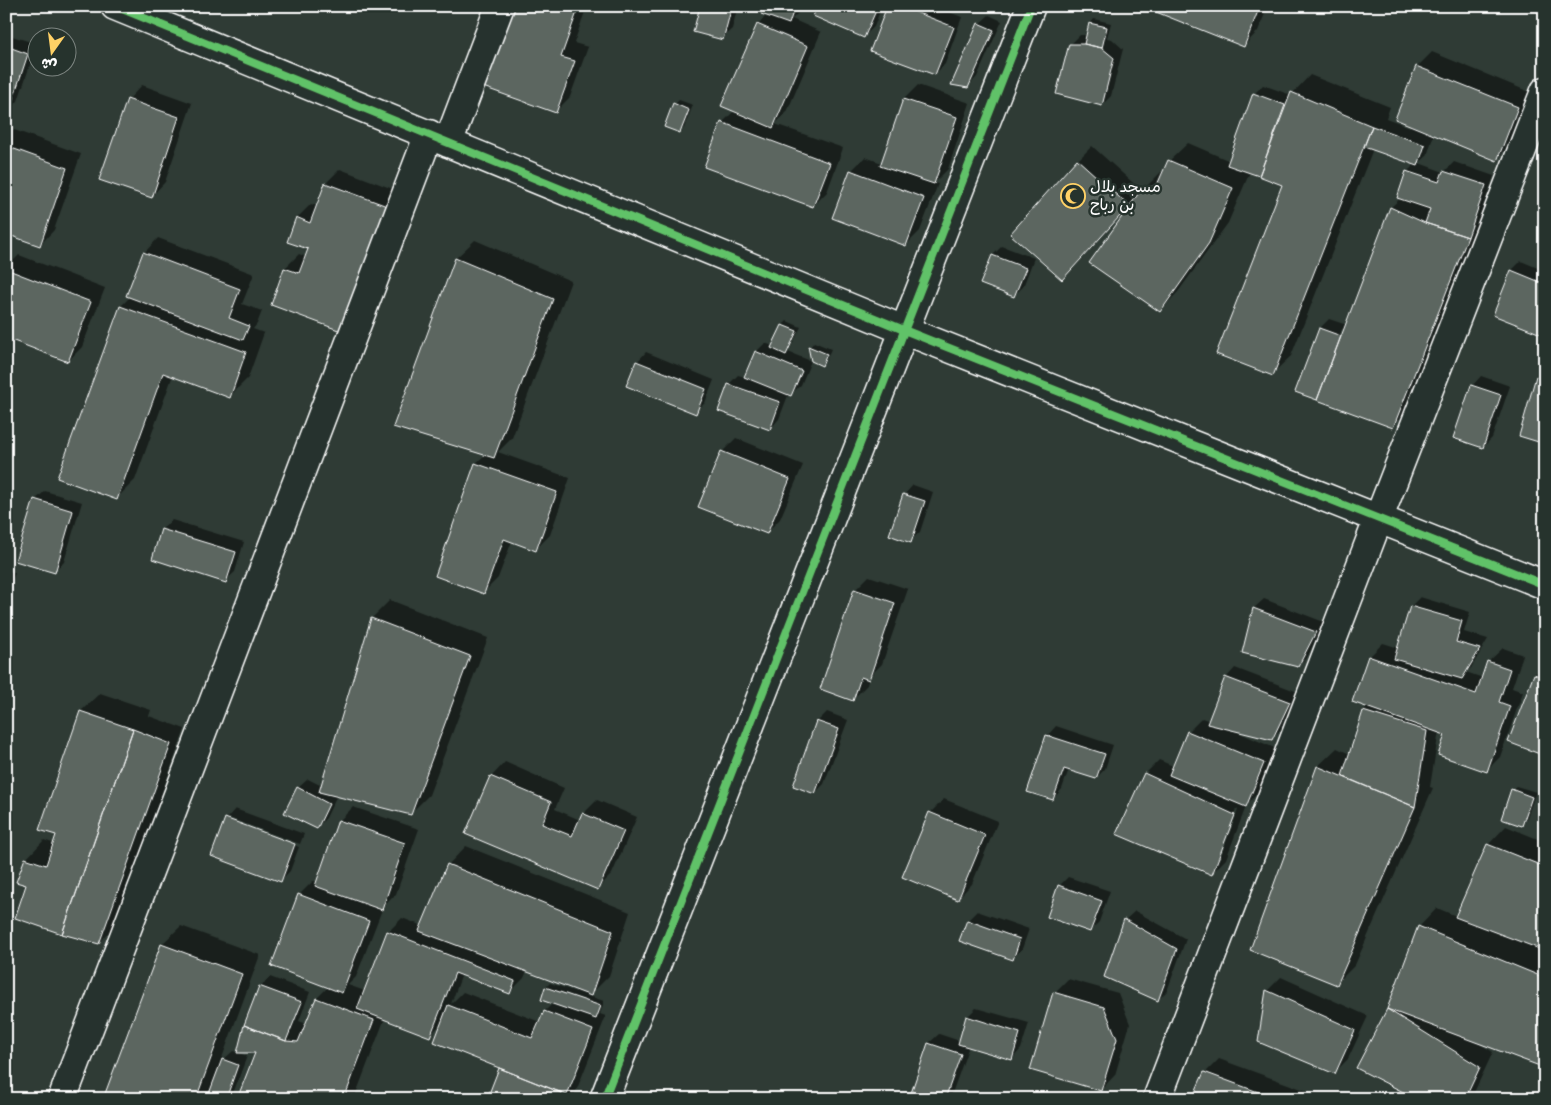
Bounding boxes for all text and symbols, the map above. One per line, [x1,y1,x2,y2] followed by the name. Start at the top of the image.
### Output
[28,28,78,78] north arrow
[39,53,59,74] text: ش
[1090,177,1161,216] place label: مسجد بلال بن رباح
[1060,183,1086,209] mosque icon: مسجد بلال بن رباح

